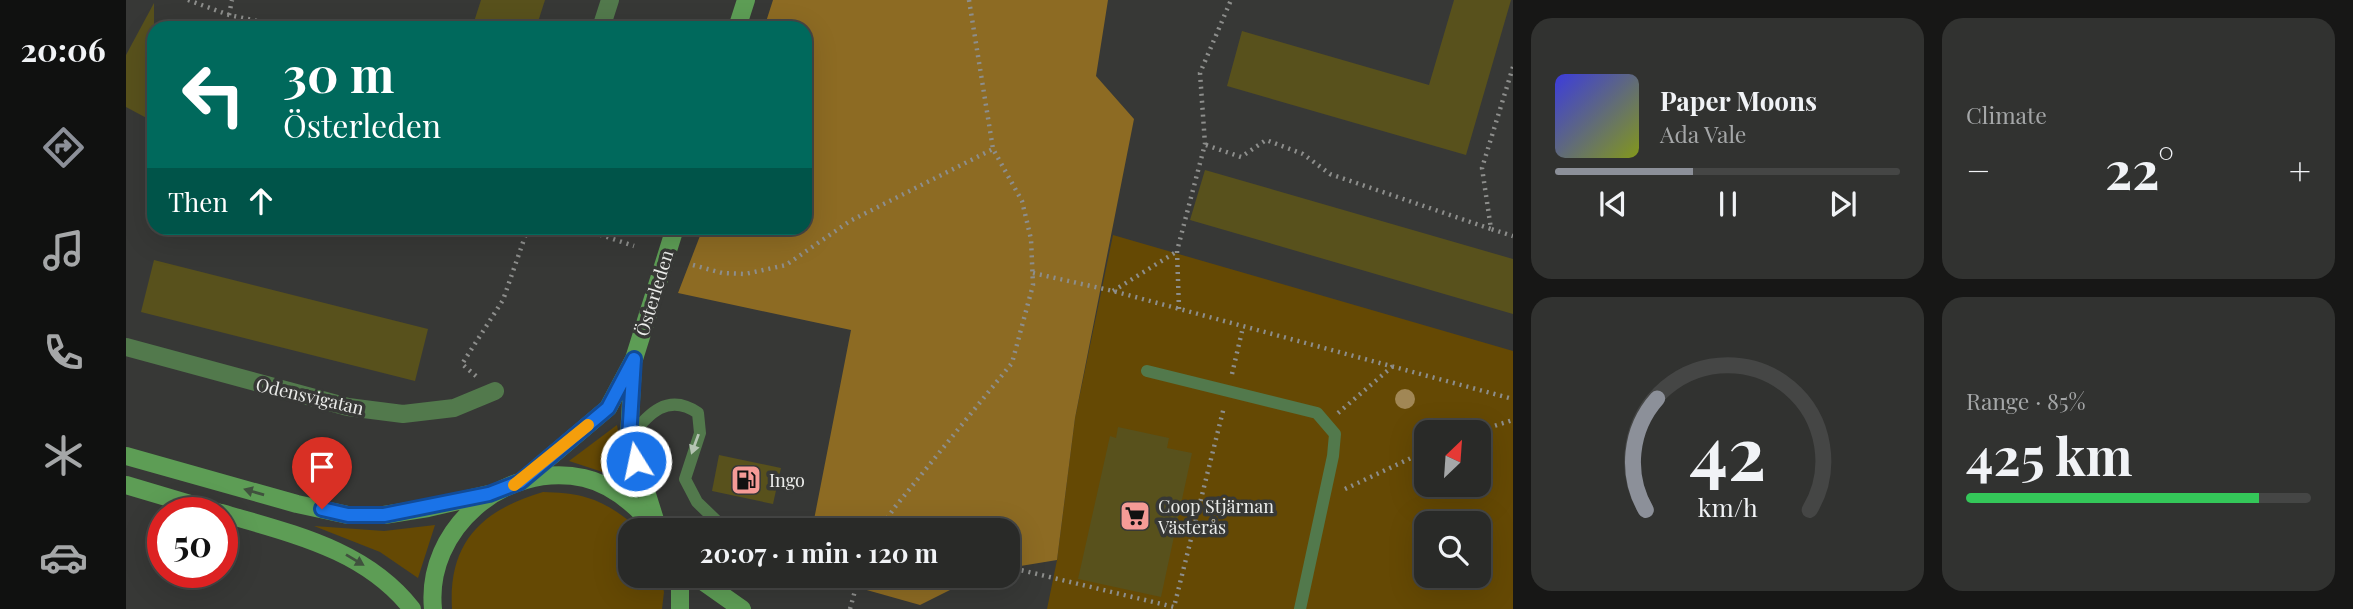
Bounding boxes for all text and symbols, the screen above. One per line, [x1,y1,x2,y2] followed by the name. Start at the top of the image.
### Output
[20,27,106,70] text: 20:06
[283,40,394,105] text: 30 m
[168,49,259,140] icon: left
[1660,83,1817,118] text: Paper Moons
[1966,99,2047,130] text: Climate
[283,103,441,146] text: Österleden
[1660,118,1747,149] text: Ada Vale
[39,123,88,172] icon: directions
[2105,134,2174,203] text: 22°
[1966,144,1991,195] text: −
[2289,144,2311,195] text: +
[242,182,280,220] icon: ahead
[168,184,228,219] text: Then
[1594,185,1632,223] icon: previous
[1709,185,1747,223] icon: pause
[1824,185,1862,223] icon: next
[39,226,88,275] icon: music
[630,247,679,339] street label: Österleden
[39,328,88,377] icon: phone
[254,372,367,420] street label: Odensvigatan
[1966,385,2086,416] text: Range · 85%
[1689,401,1766,498] text: 42
[1414,420,1491,497] north arrow
[1414,420,1491,588] map controls
[1966,420,2133,489] text: 425 km
[599,424,673,498] position arrow
[39,431,88,480] icon: climate
[690,434,701,455] one-way arrow
[292,437,352,509] pin
[303,448,341,486] icon: arrive
[729,463,763,497] fuel station icon: Ingo
[769,468,805,492] place label: Ingo
[244,487,265,497] one-way arrow
[1698,490,1758,523] text: km/h
[1157,494,1274,539] place label: Coop Stjärnan Västerås
[147,497,238,588] speed limit sign: 50
[1118,499,1152,533] supermarket icon: Coop Stjärnan Västerås
[1414,511,1491,588] button: search
[39,533,88,582] icon: car
[700,535,938,570] text: 20:07 · 1 min · 120 m
[346,554,365,566] one-way arrow

